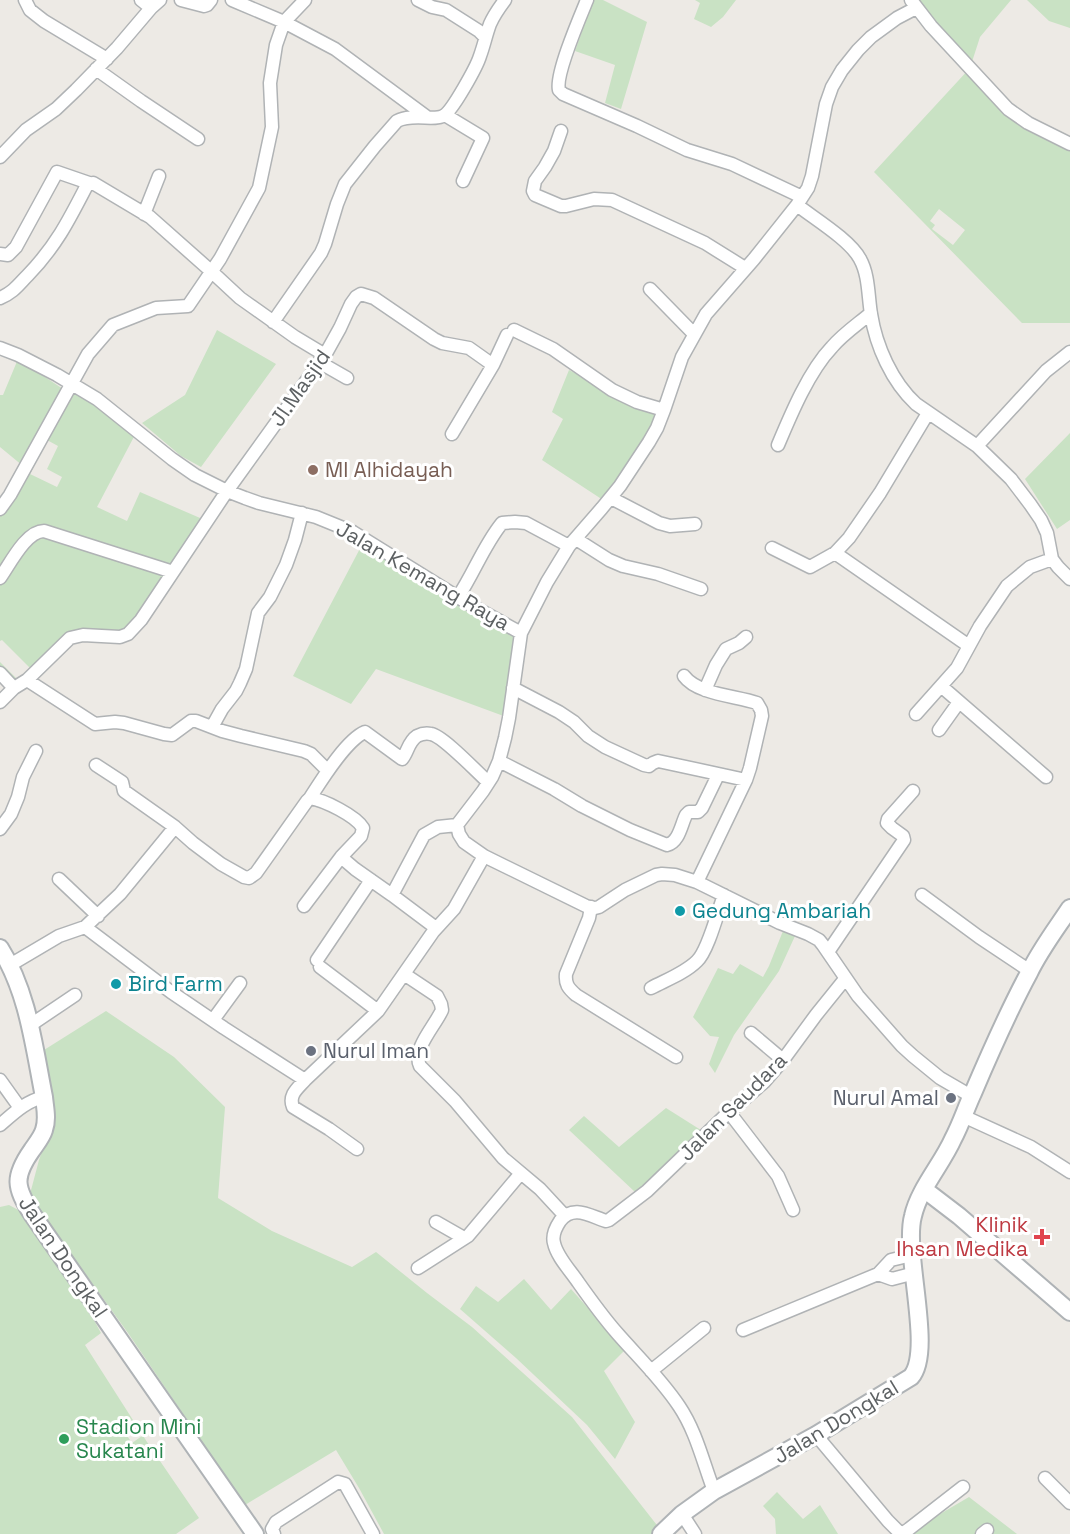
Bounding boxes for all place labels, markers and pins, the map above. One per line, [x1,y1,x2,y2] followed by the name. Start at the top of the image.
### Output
[325,456,453,483] place label: MI Alhidayah
[306,463,320,477] marker: MI Alhidayah
[692,897,871,924] place label: Gedung Ambariah
[673,904,687,918] marker: Gedung Ambariah
[128,970,223,997] place label: Bird Farm
[109,977,123,991] marker: Bird Farm
[323,1037,429,1064] place label: Nurul Iman
[304,1044,318,1058] marker: Nurul Iman
[833,1084,939,1111] place label: Nurul Amal
[944,1091,958,1105] marker: Nurul Amal
[896,1211,1028,1262] place label: Klinik Ihsan Medika
[1033,1228,1051,1246] marker: Klinik Ihsan Medika
[76,1413,202,1464] place label: Stadion Mini Sukatani
[57,1432,71,1446] marker: Stadion Mini Sukatani

